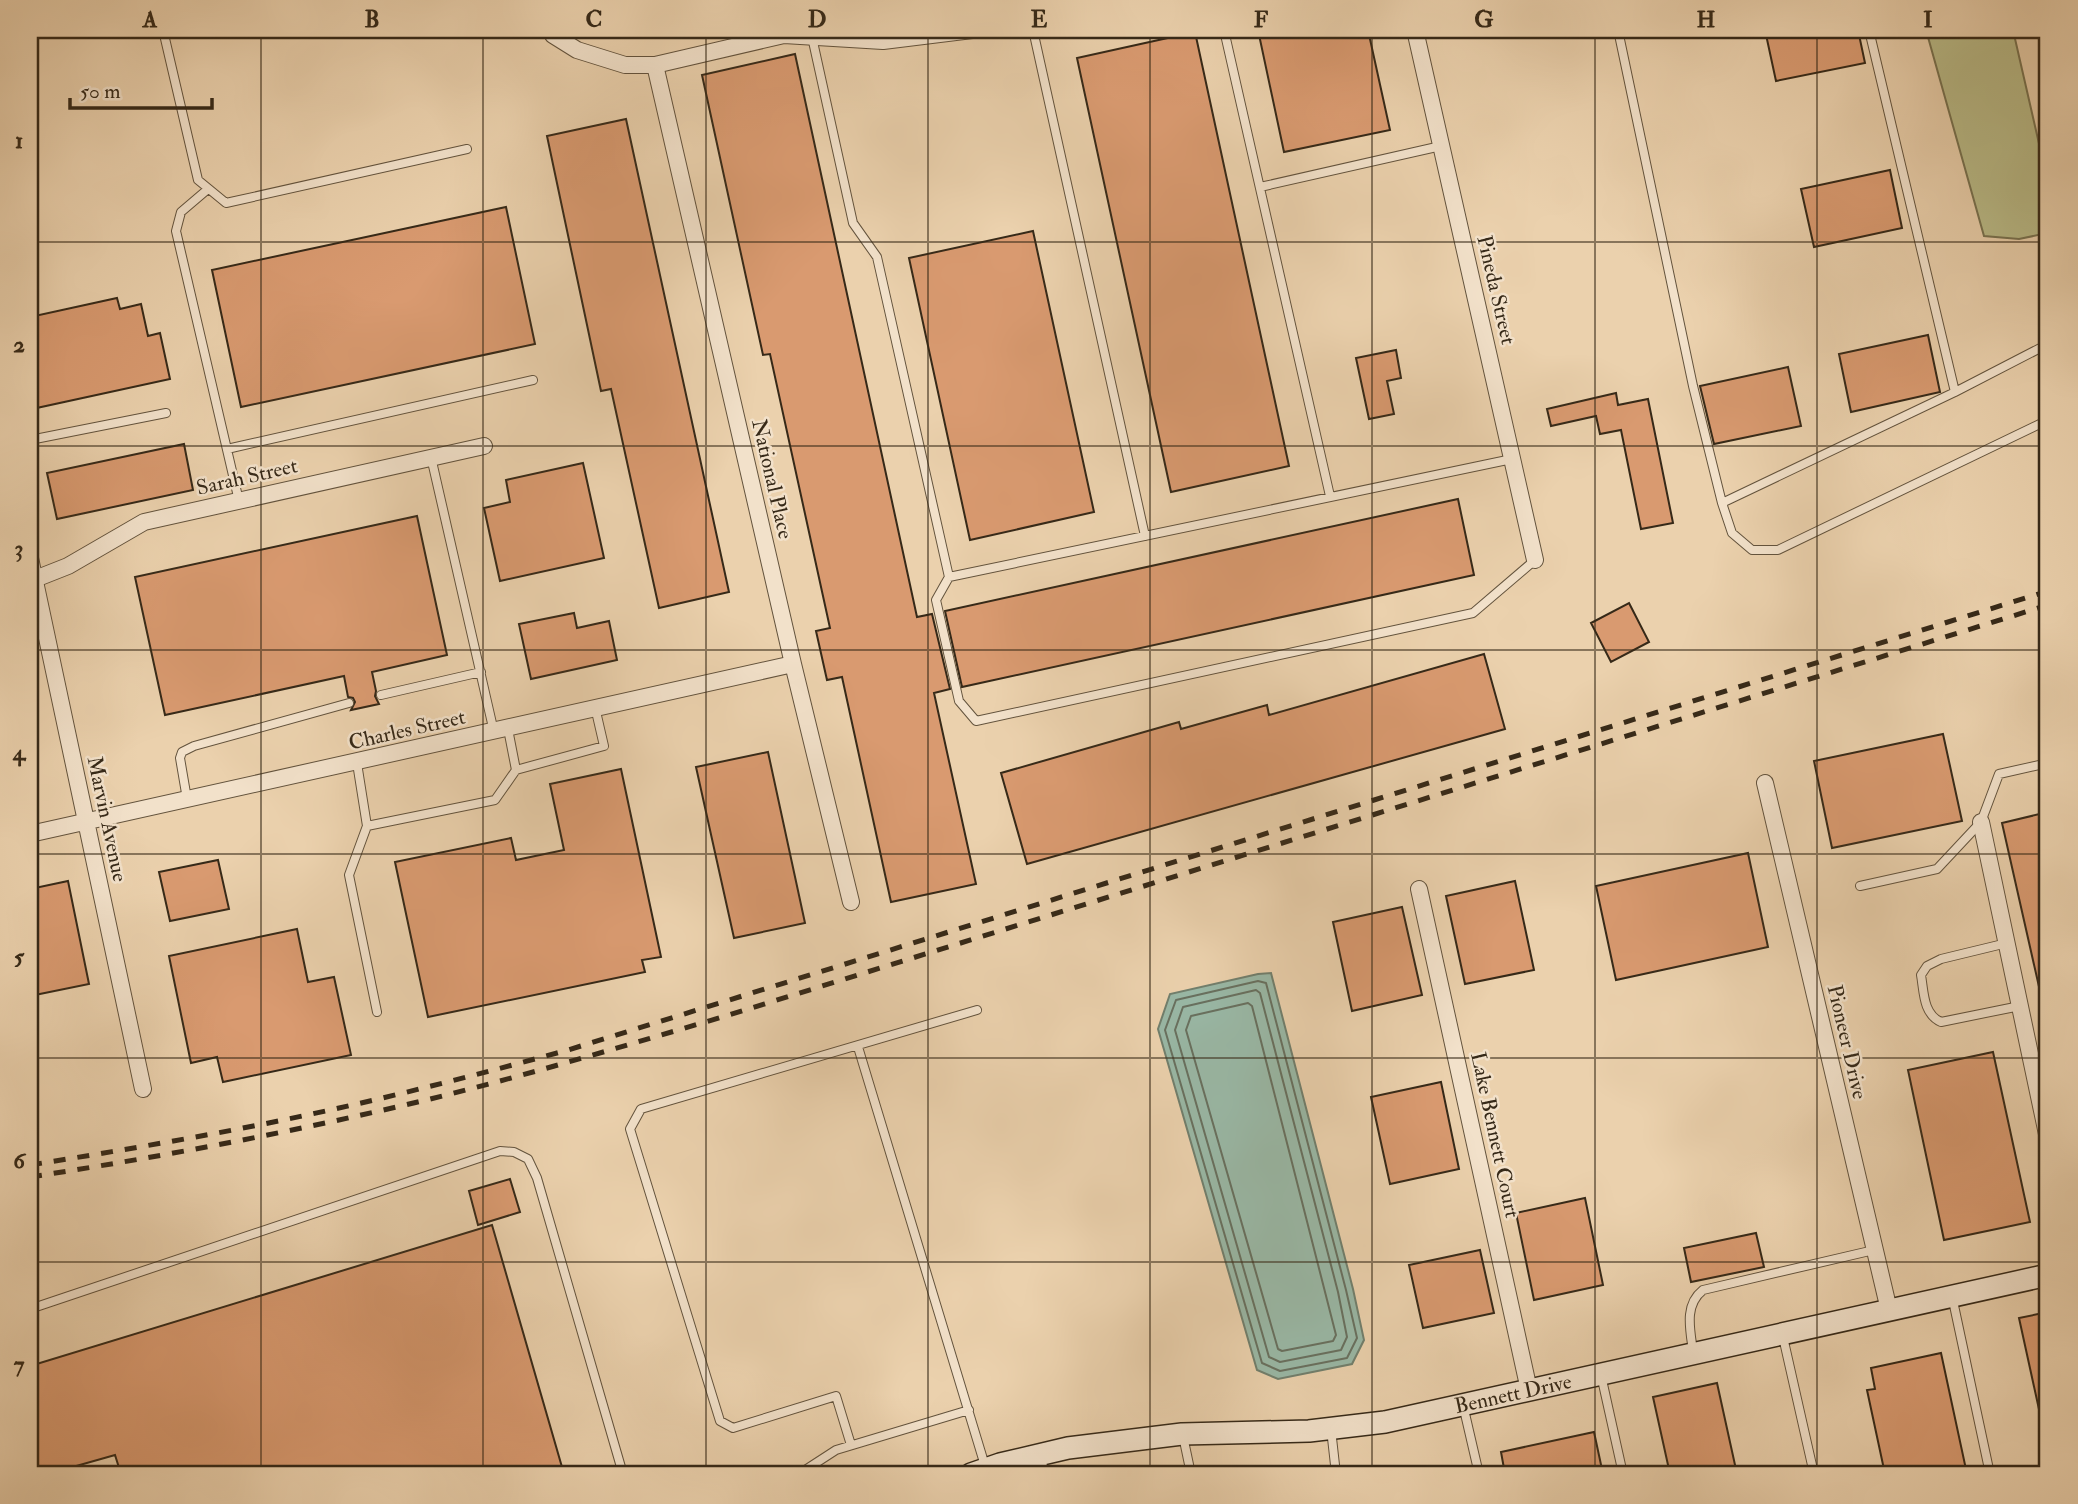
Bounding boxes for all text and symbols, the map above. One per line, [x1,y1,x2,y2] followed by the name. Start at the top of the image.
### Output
[142,5,158,34] text: A
[364,5,380,34] text: B
[586,5,602,34] text: C
[808,5,826,34] text: D
[1031,5,1048,34] text: E
[1254,5,1269,34] text: F
[1474,5,1494,34] text: G
[1697,5,1716,34] text: H
[1923,5,1933,34] text: I
[70,66,212,110] scale bar
[80,78,121,105] text: 50 m
[15,126,23,155] text: 1
[1470,233,1522,347] street label: Pineda Street
[13,330,25,359] text: 2
[745,416,799,542] street label: National Place
[194,452,300,502] street label: Sarah Street
[15,534,23,563] text: 3
[346,703,468,757] street label: Charles Street
[12,738,27,767] text: 4
[81,754,134,884] street label: Marvin Avenue
[14,942,25,971] text: 5
[1821,982,1873,1102] street label: Pioneer Drive
[1464,1050,1526,1221] street label: Lake Bennett Court
[13,1146,27,1175] text: 6
[14,1350,25,1379] text: 7
[1452,1368,1574,1420] street label: Bennett Drive

